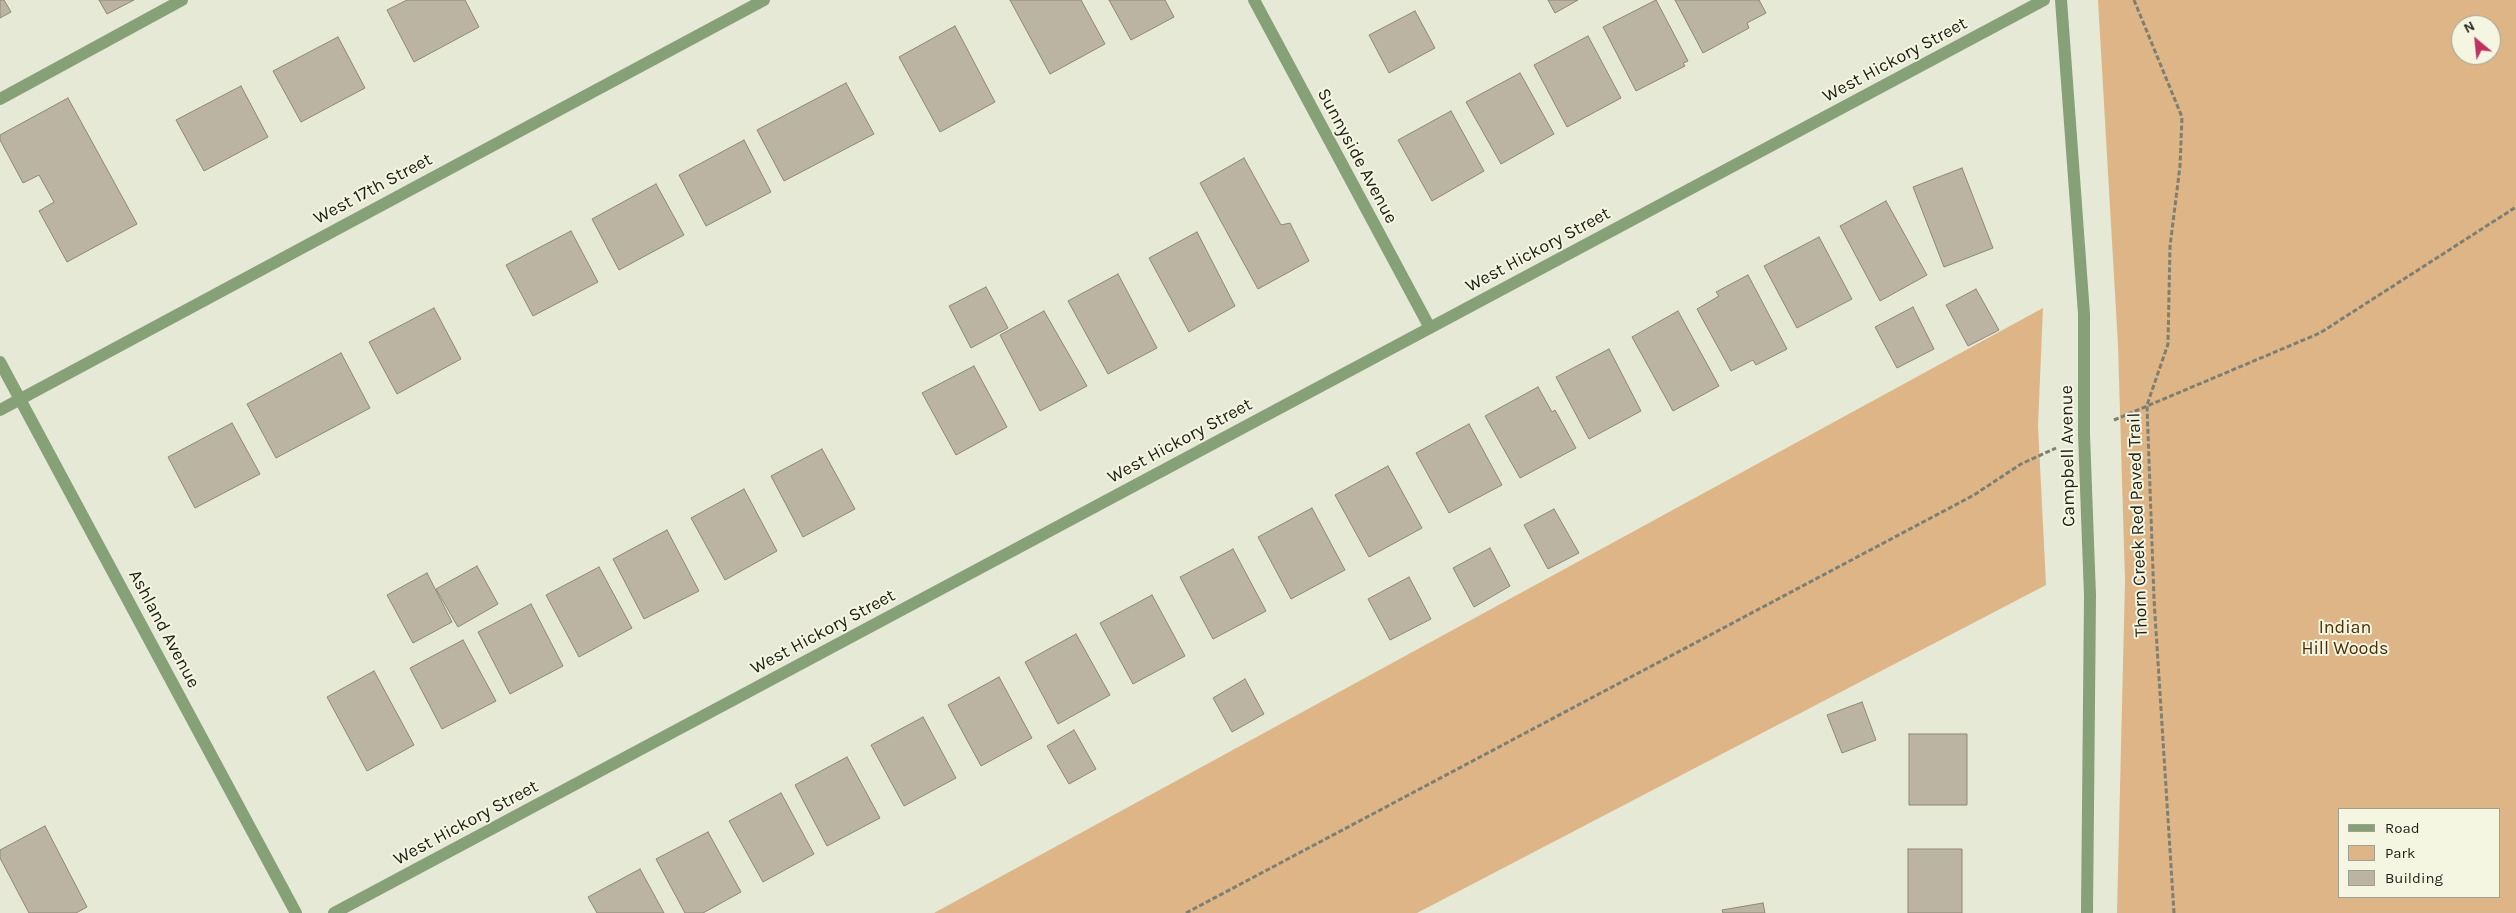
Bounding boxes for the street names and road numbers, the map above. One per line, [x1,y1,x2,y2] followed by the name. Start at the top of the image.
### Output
[1819,13,1971,107] street label: West Hickory Street
[1312,85,1402,227] street label: Sunnyside Avenue
[310,149,436,229] street label: West 17th Street
[1462,203,1614,297] street label: West Hickory Street
[2056,385,2080,527] street label: Campbell Avenue
[1104,394,1256,488] street label: West Hickory Street
[2123,412,2153,638] street label: Thorn Creek Red Paved Trail
[124,566,204,692] street label: Ashland Avenue
[747,585,899,679] street label: West Hickory Street
[390,776,542,870] street label: West Hickory Street

